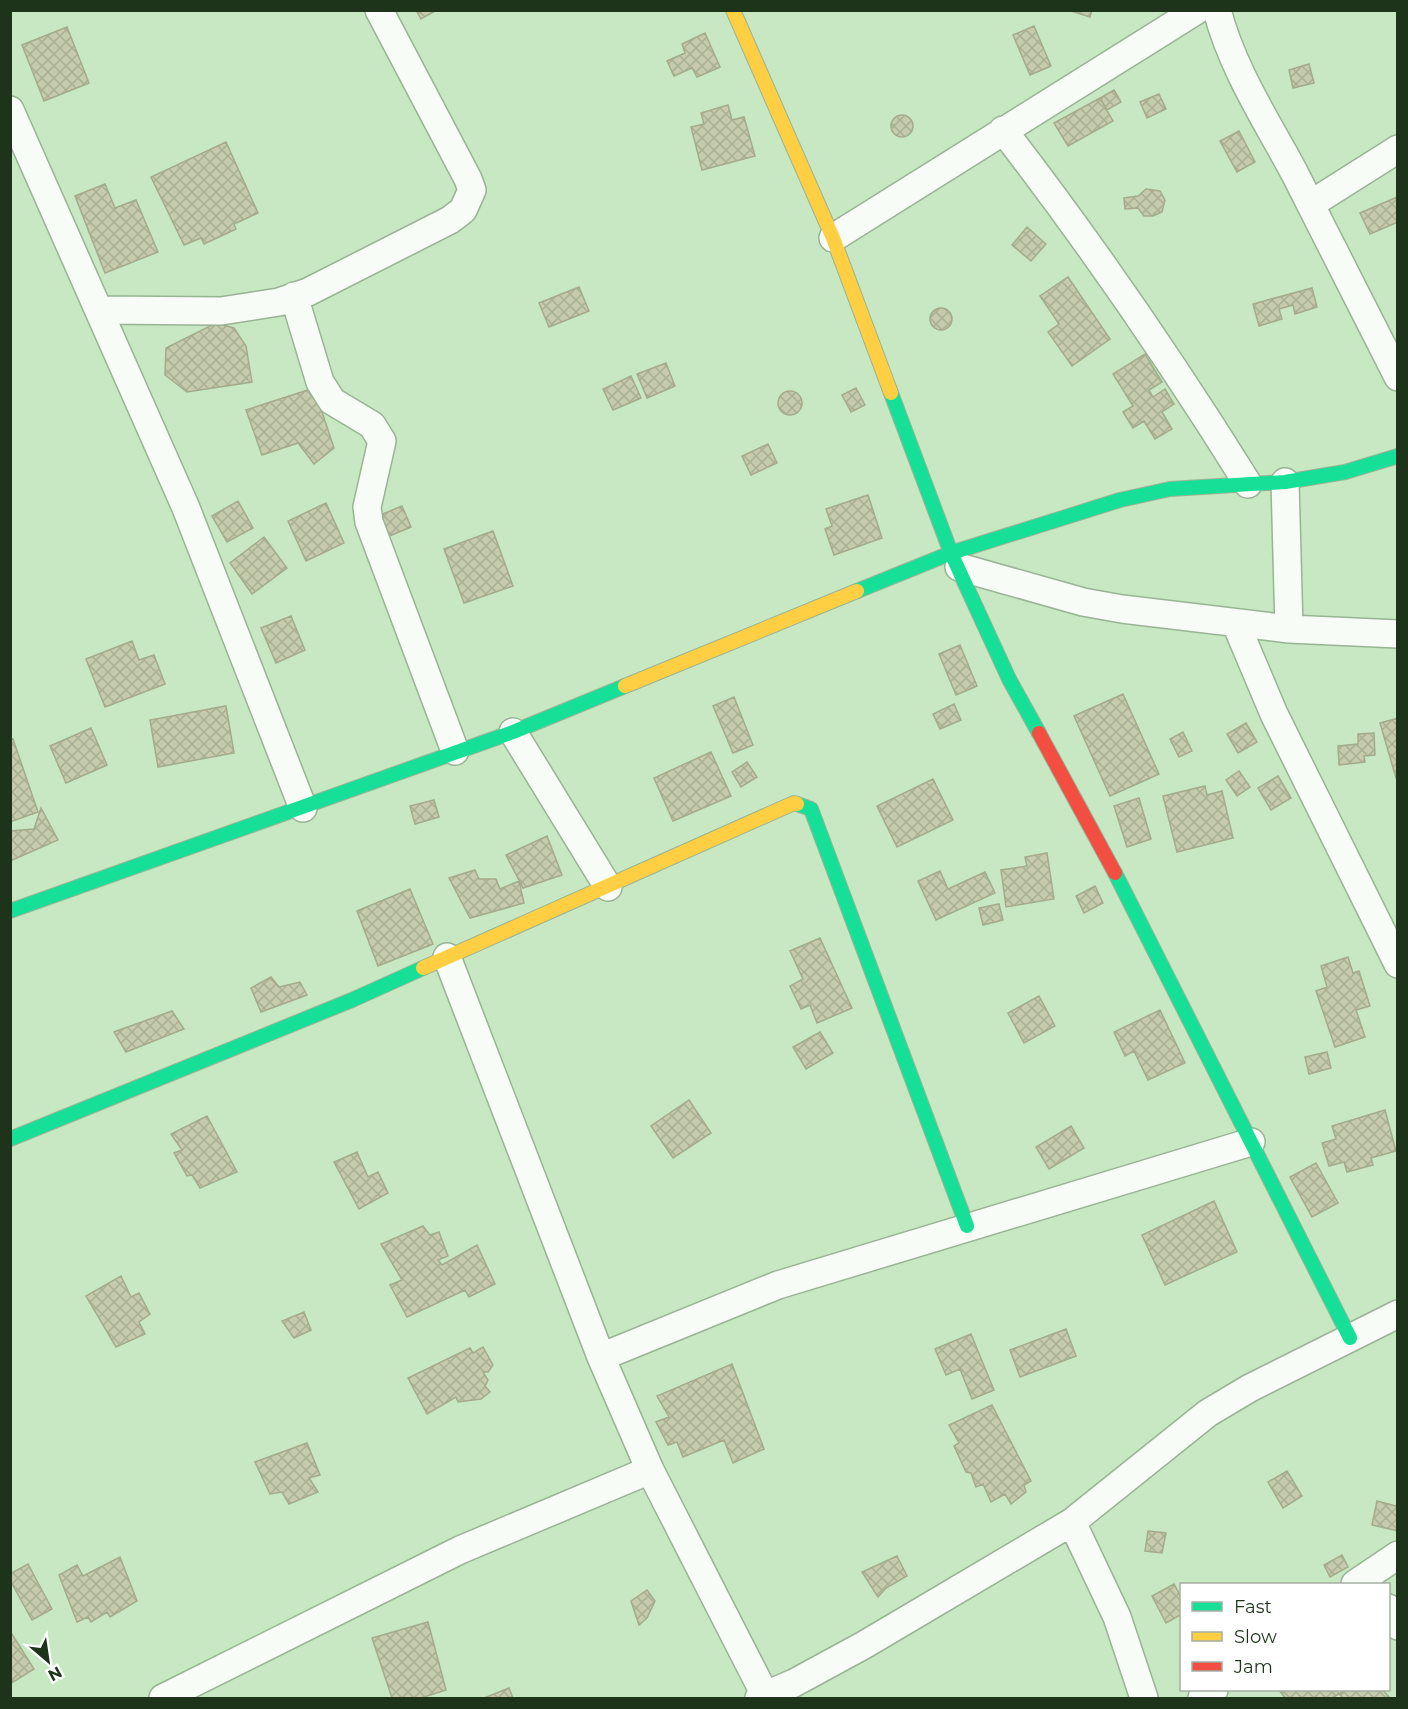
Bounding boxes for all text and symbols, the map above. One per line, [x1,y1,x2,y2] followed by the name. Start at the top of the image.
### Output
[1180,1583,1390,1691] legend
[1234,1596,1272,1618] text: Fast
[1234,1626,1277,1648] text: Slow
[18,1631,78,1691] north arrow
[1233,1656,1273,1678] text: Jam
[45,1662,65,1685] text: N

